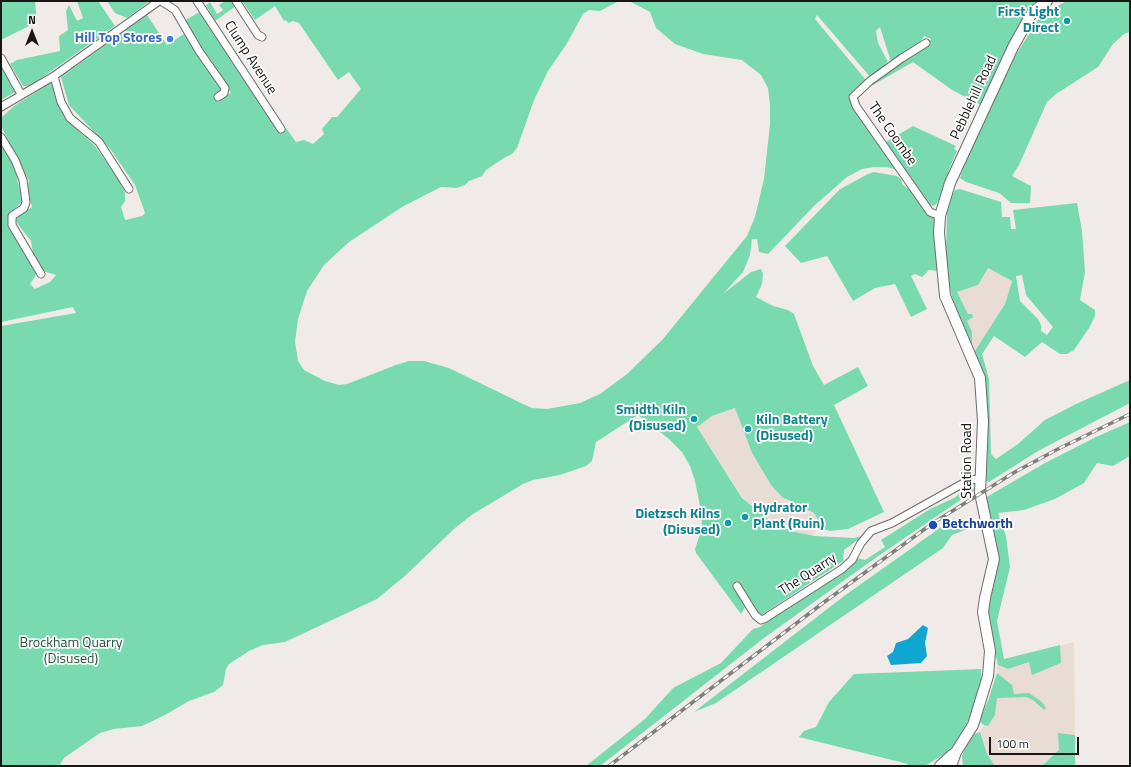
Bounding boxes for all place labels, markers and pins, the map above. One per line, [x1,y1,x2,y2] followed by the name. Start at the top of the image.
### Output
[997,5,1059,38] place label: First Light Direct
[1062,16,1072,26] marker: First Light Direct
[75,31,162,47] place label: Hill Top Stores
[165,34,175,44] marker: Hill Top Stores
[616,403,686,436] place label: Smidth Kiln (Disused)
[756,413,828,446] place label: Kiln Battery (Disused)
[689,414,699,424] marker: Smidth Kiln (Disused)
[743,424,753,434] marker: Kiln Battery (Disused)
[753,501,824,534] place label: Hydrator Plant (Ruin)
[635,507,720,540] place label: Dietzsch Kilns (Disused)
[740,512,750,522] marker: Hydrator Plant (Ruin)
[942,517,1013,533] place label: Betchworth
[723,518,733,528] marker: Dietzsch Kilns (Disused)
[927,519,939,531] marker: Betchworth

